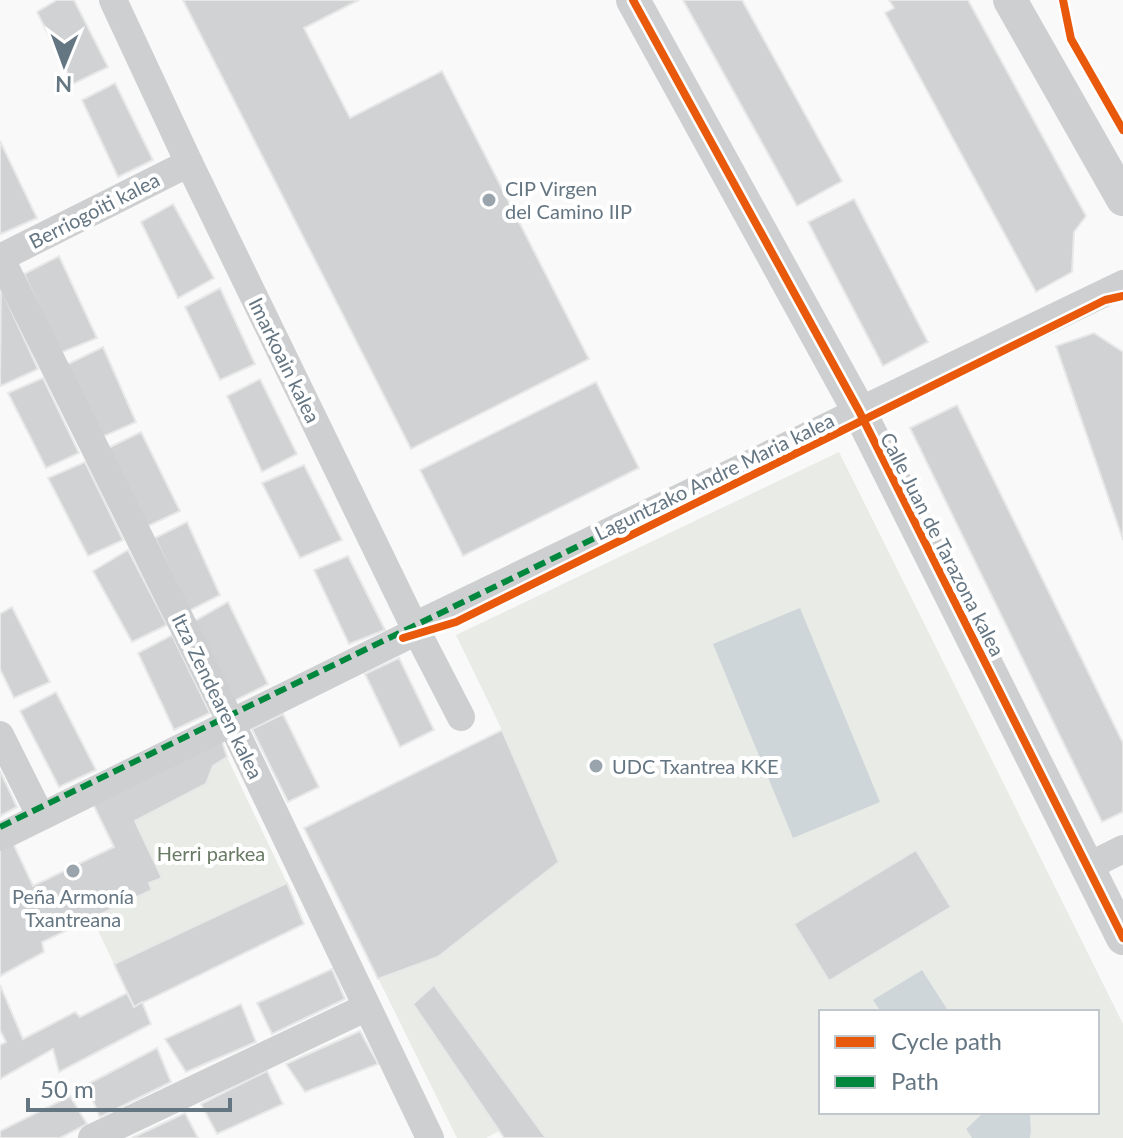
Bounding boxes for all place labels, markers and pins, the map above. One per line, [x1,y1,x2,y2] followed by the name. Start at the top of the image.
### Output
[505,176,632,223] place label: CIP Virgen del Camino IIP
[480,191,498,209] marker: CIP Virgen del Camino IIP
[612,754,778,778] place label: UDC Txantrea KKE
[587,757,605,775] marker: UDC Txantrea KKE
[64,862,82,880] marker: Peña Armonía Txantreana
[12,884,134,931] place label: Peña Armonía Txantreana

